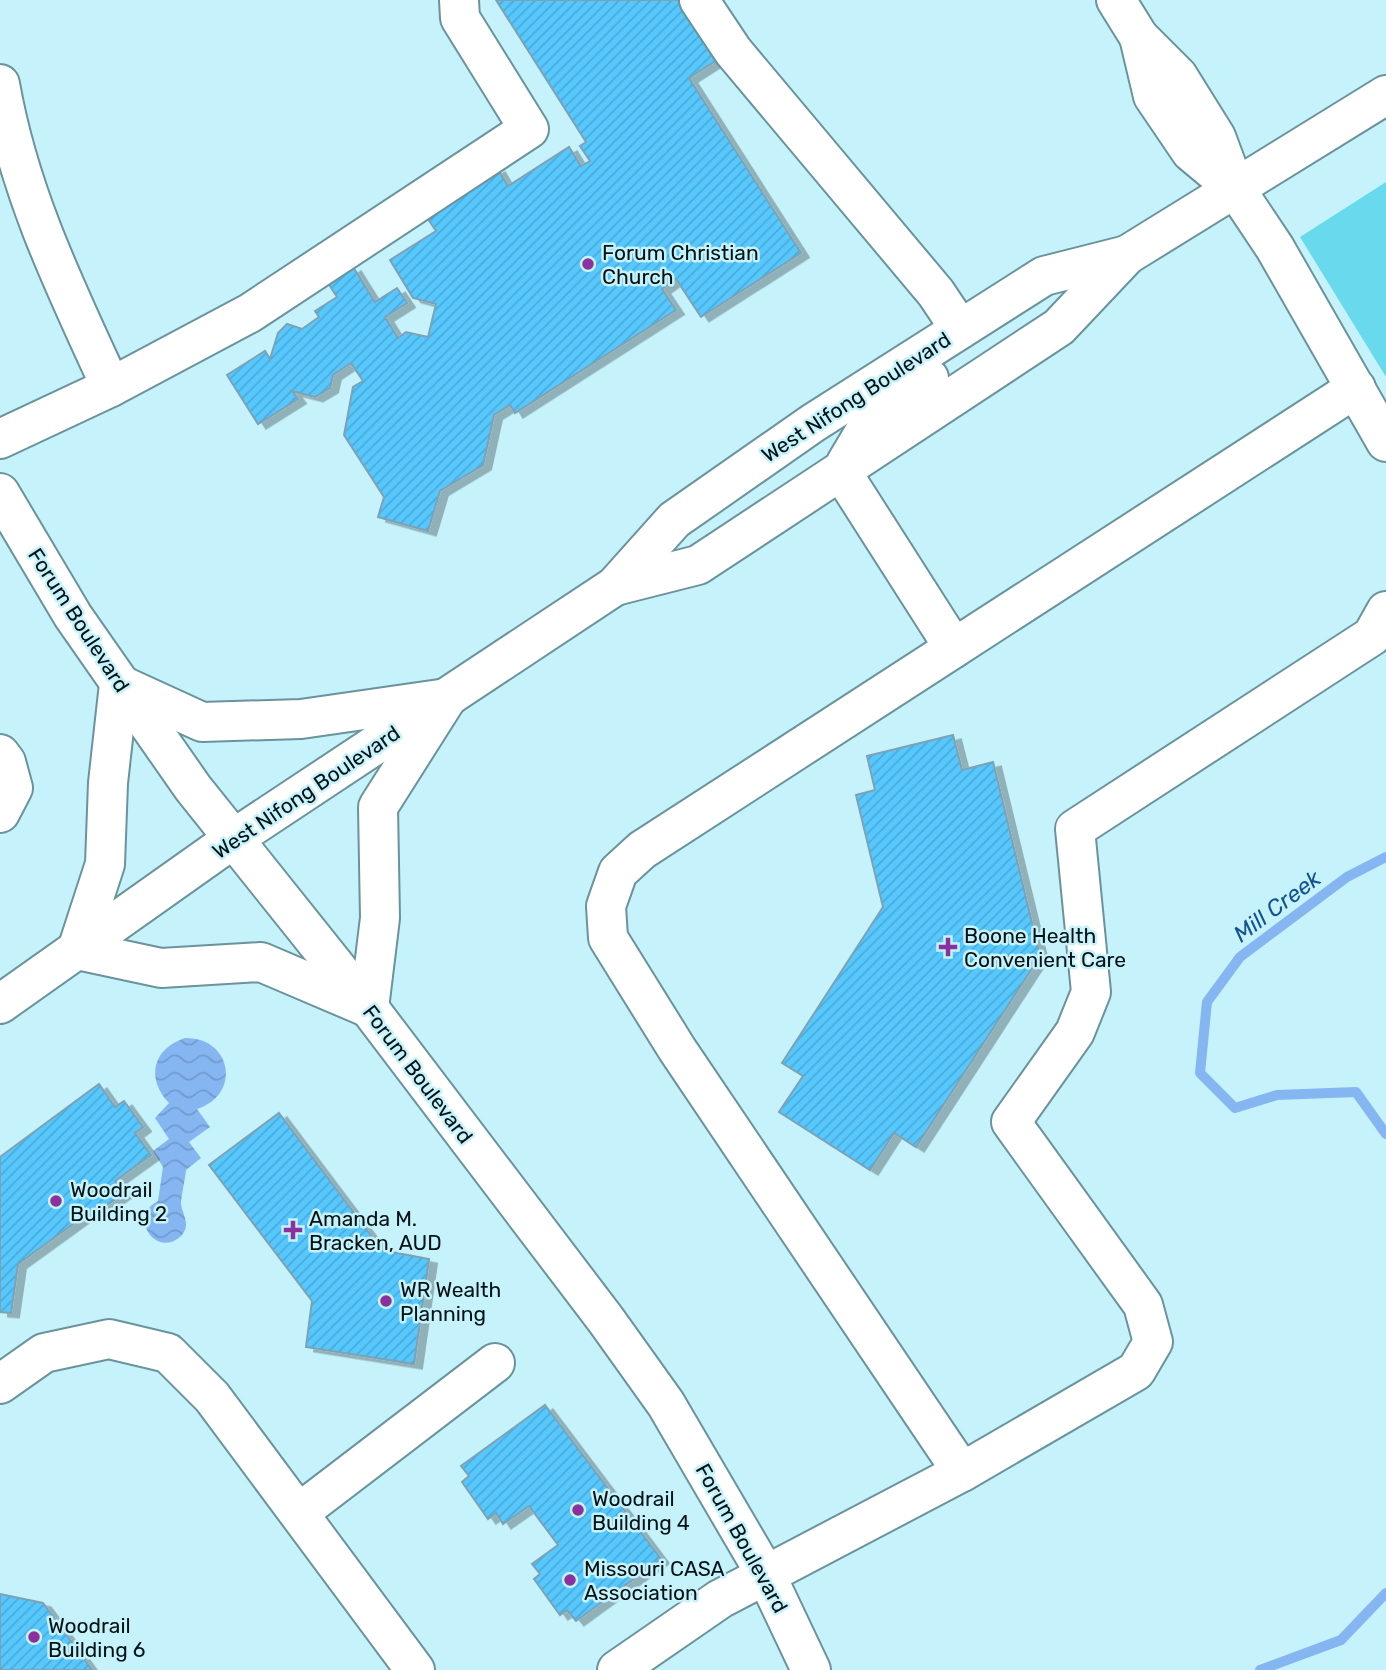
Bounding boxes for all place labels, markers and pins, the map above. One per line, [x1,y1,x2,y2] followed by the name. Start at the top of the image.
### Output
[602,240,759,289] place label: Forum Christian Church
[580,256,596,272] marker: Forum Christian Church
[964,923,1126,972] place label: Boone Health Convenient Care
[938,937,958,957] marker: Boone Health Convenient Care
[70,1177,167,1226] place label: Woodrail Building 2
[48,1193,64,1209] marker: Woodrail Building 2
[309,1206,442,1255] place label: Amanda M. Bracken, AUD
[283,1220,303,1240] marker: Amanda M. Bracken, AUD
[400,1277,501,1326] place label: WR Wealth Planning
[378,1293,394,1309] marker: WR Wealth Planning
[592,1486,690,1535] place label: Woodrail Building 4
[570,1502,586,1518] marker: Woodrail Building 4
[584,1556,725,1605] place label: Missouri CASA Association
[562,1572,578,1588] marker: Missouri CASA Association
[48,1613,146,1662] place label: Woodrail Building 6
[26,1629,42,1645] marker: Woodrail Building 6

